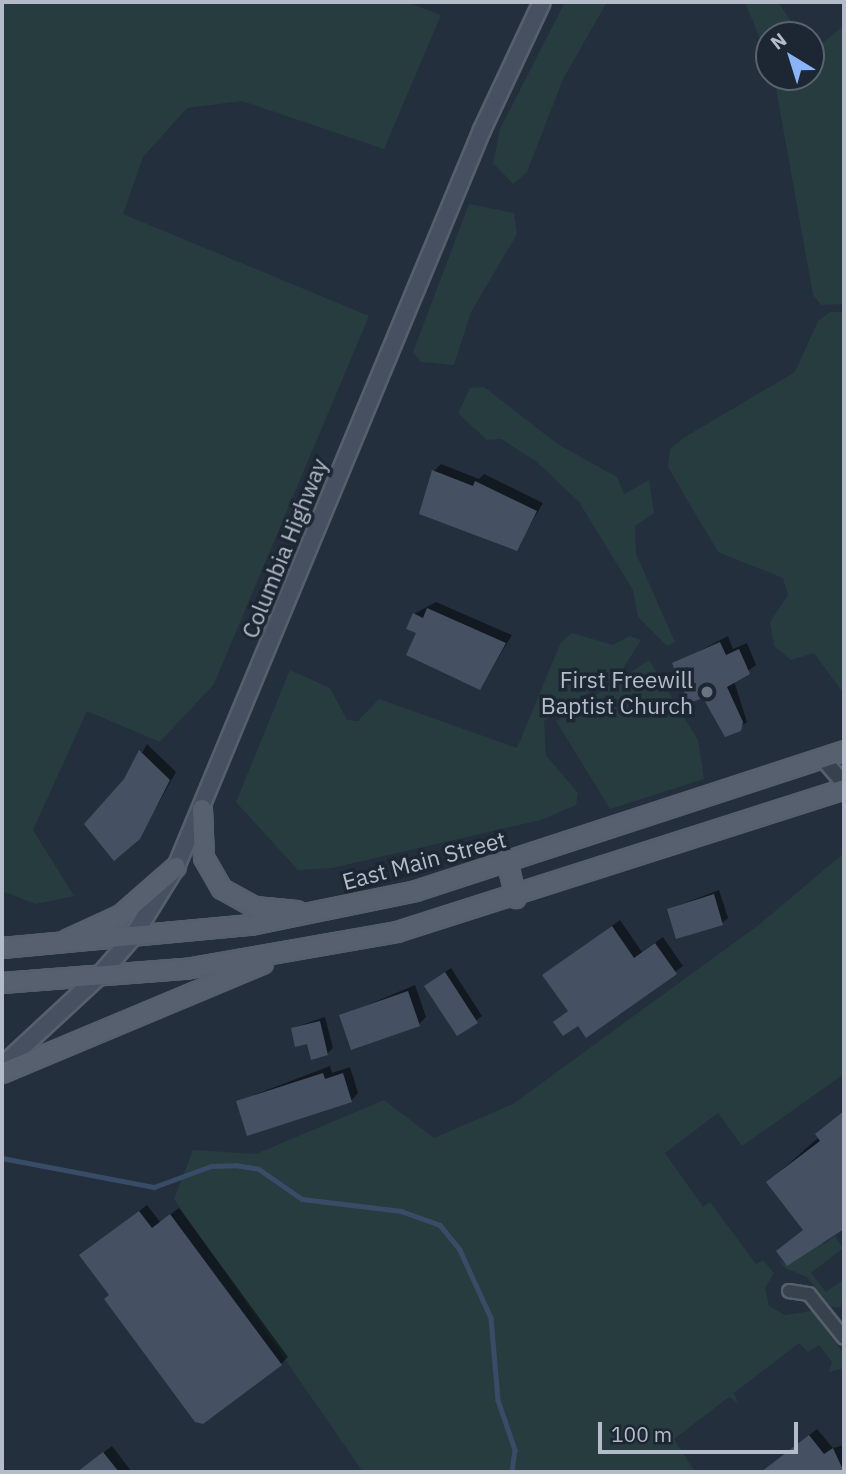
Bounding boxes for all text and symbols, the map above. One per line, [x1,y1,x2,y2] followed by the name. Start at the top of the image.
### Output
[755,21,825,91] north arrow
[765,27,791,55] text: N
[235,454,333,642] street label: Columbia Highway
[541,665,693,719] place label: First Freewill Baptist Church
[699,684,715,700] marker: First Freewill Baptist Church
[339,825,509,895] street label: East Main Street
[601,1408,800,1452] scale bar
[611,1420,672,1448] text: 100 m

